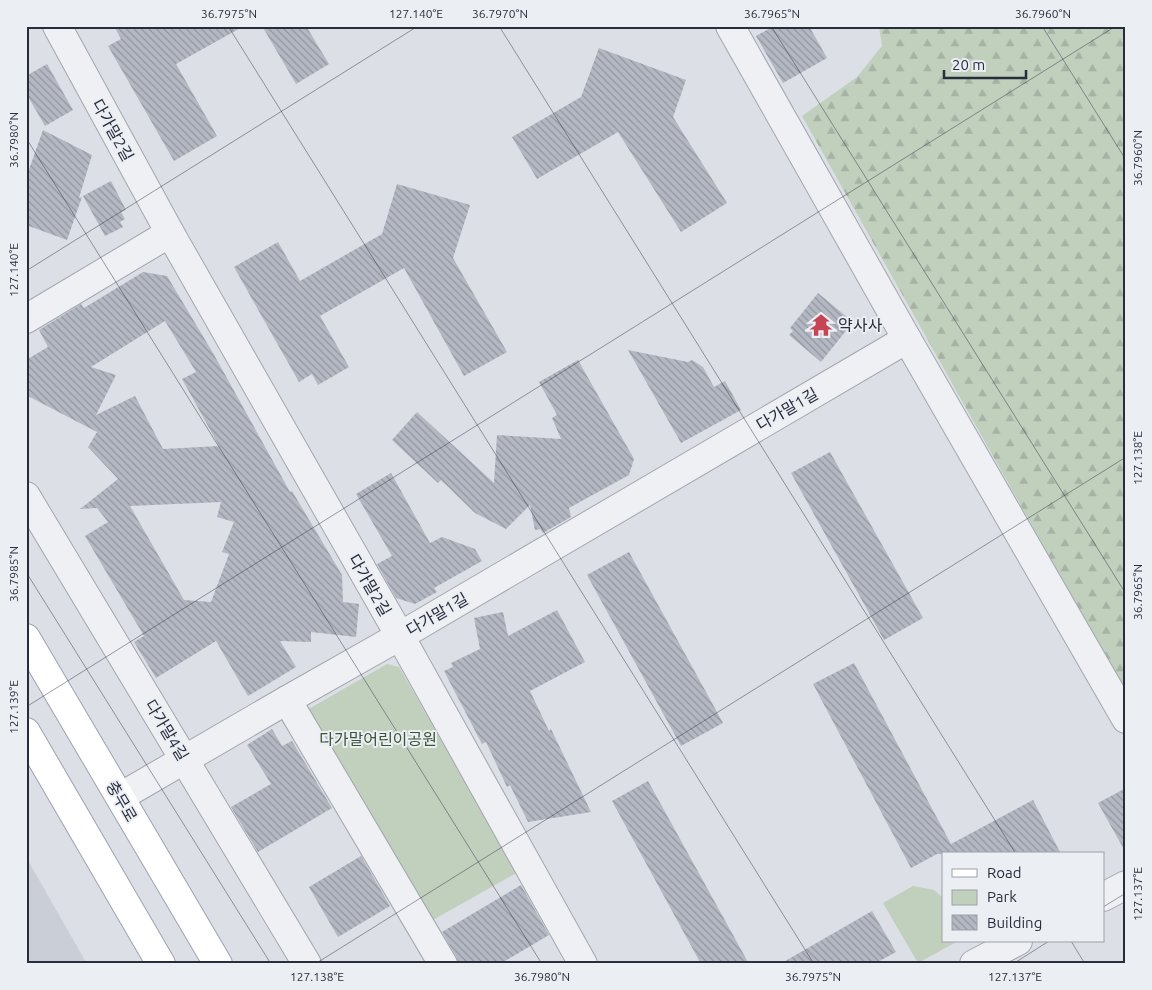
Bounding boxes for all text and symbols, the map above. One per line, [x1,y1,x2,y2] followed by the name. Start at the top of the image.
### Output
[201,7,257,20] text: 36.7975°N
[389,7,443,20] text: 127.140°E
[472,7,528,20] text: 36.7970°N
[744,7,800,20] text: 36.7965°N
[1015,7,1071,20] text: 36.7960°N
[944,48,1027,80] scale bar
[952,56,985,73] text: 20 m
[89,96,137,164] street label: 다가말2길
[7,112,20,168] text: 36.7980°N
[1131,130,1144,186] text: 36.7960°N
[7,243,20,297] text: 127.140°E
[808,312,834,338] temple icon: 약사사
[838,316,882,334] place label: 약사사
[753,384,821,434] street label: 다가말1길
[1131,431,1144,485] text: 127.138°E
[7,546,20,602] text: 36.7985°N
[345,551,395,619] street label: 다가말2길
[1131,564,1144,620] text: 36.7965°N
[403,589,471,639] street label: 다가말1길
[7,680,20,734] text: 127.139°E
[142,696,192,764] street label: 다가말4길
[319,730,437,748] park label: 다가말어린이공원
[103,777,141,825] street label: 충무로
[942,852,1104,942] legend
[987,864,1022,881] text: Road
[1131,867,1144,921] text: 127.137°E
[987,888,1017,905] text: Park
[987,914,1042,931] text: Building
[290,970,344,983] text: 127.138°E
[514,970,570,983] text: 36.7980°N
[785,970,841,983] text: 36.7975°N
[988,970,1042,983] text: 127.137°E

